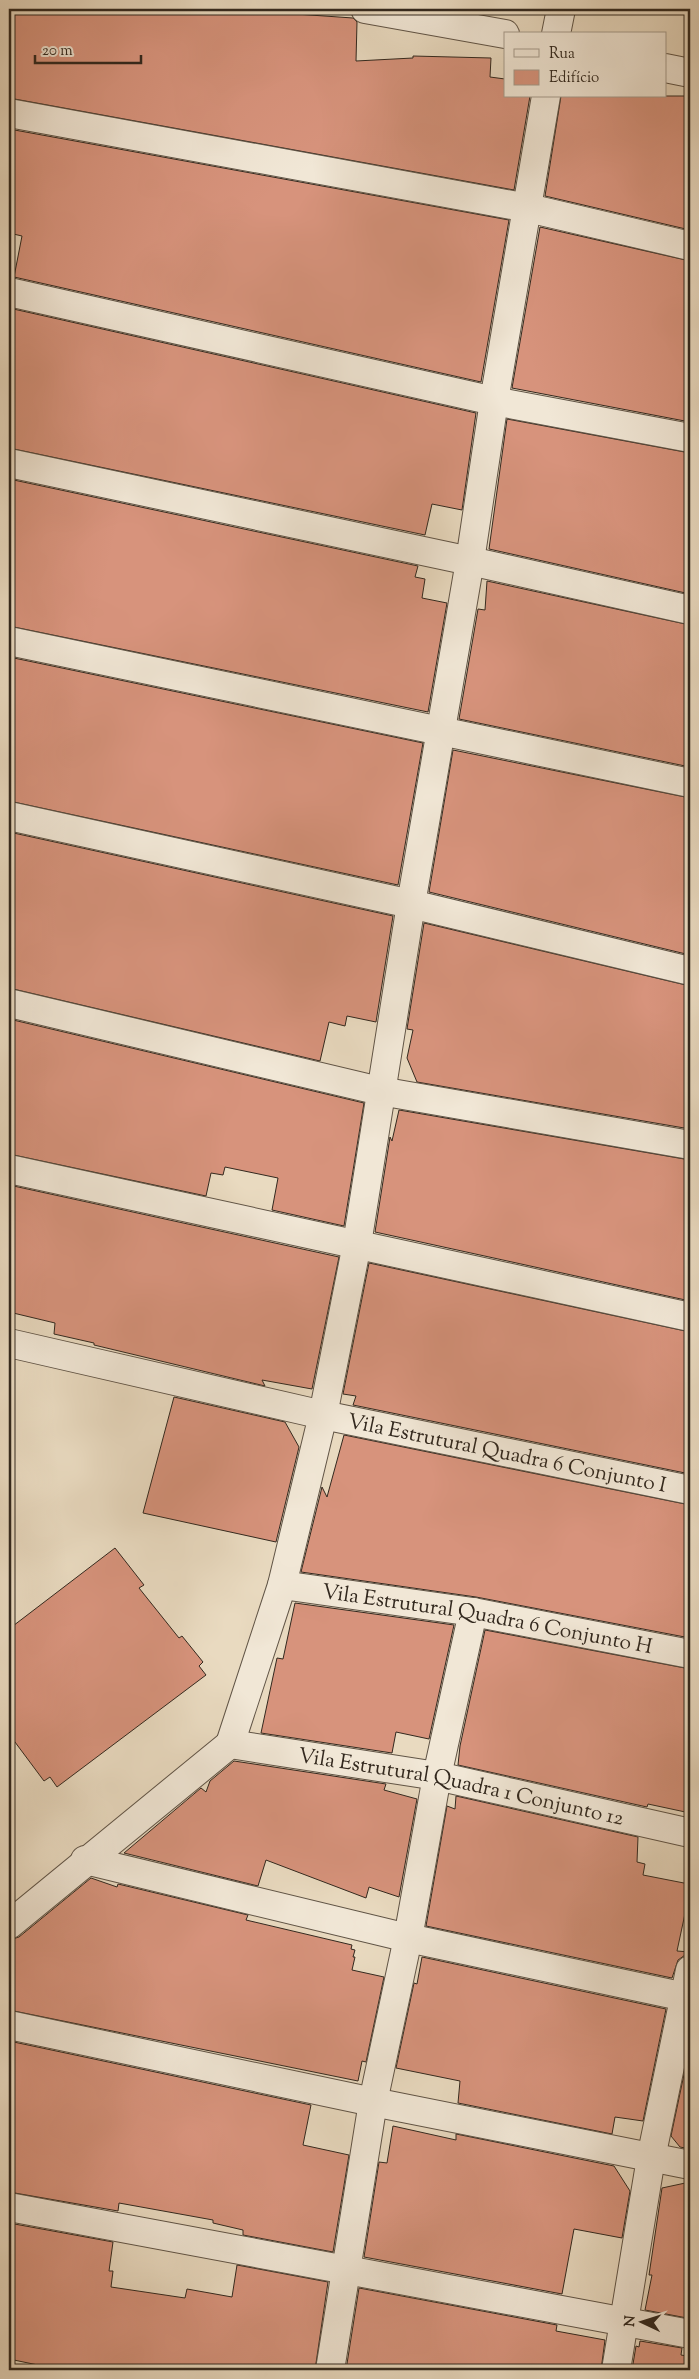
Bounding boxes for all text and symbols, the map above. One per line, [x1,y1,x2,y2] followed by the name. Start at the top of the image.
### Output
[35,32,141,64] scale bar
[504,32,666,98] legend
[42,41,73,62] text: 20 m
[549,44,575,65] text: Rua
[549,68,599,89] text: Edifício
[344,1407,669,1502] street label: Vila Estrutural Quadra 6 Conjunto I
[320,1578,655,1663] street label: Vila Estrutural Quadra 6 Conjunto H
[296,1742,627,1835] street label: Vila Estrutural Quadra 1 Conjunto 12
[616,2296,666,2346] north arrow
[621,2315,641,2328] text: N

